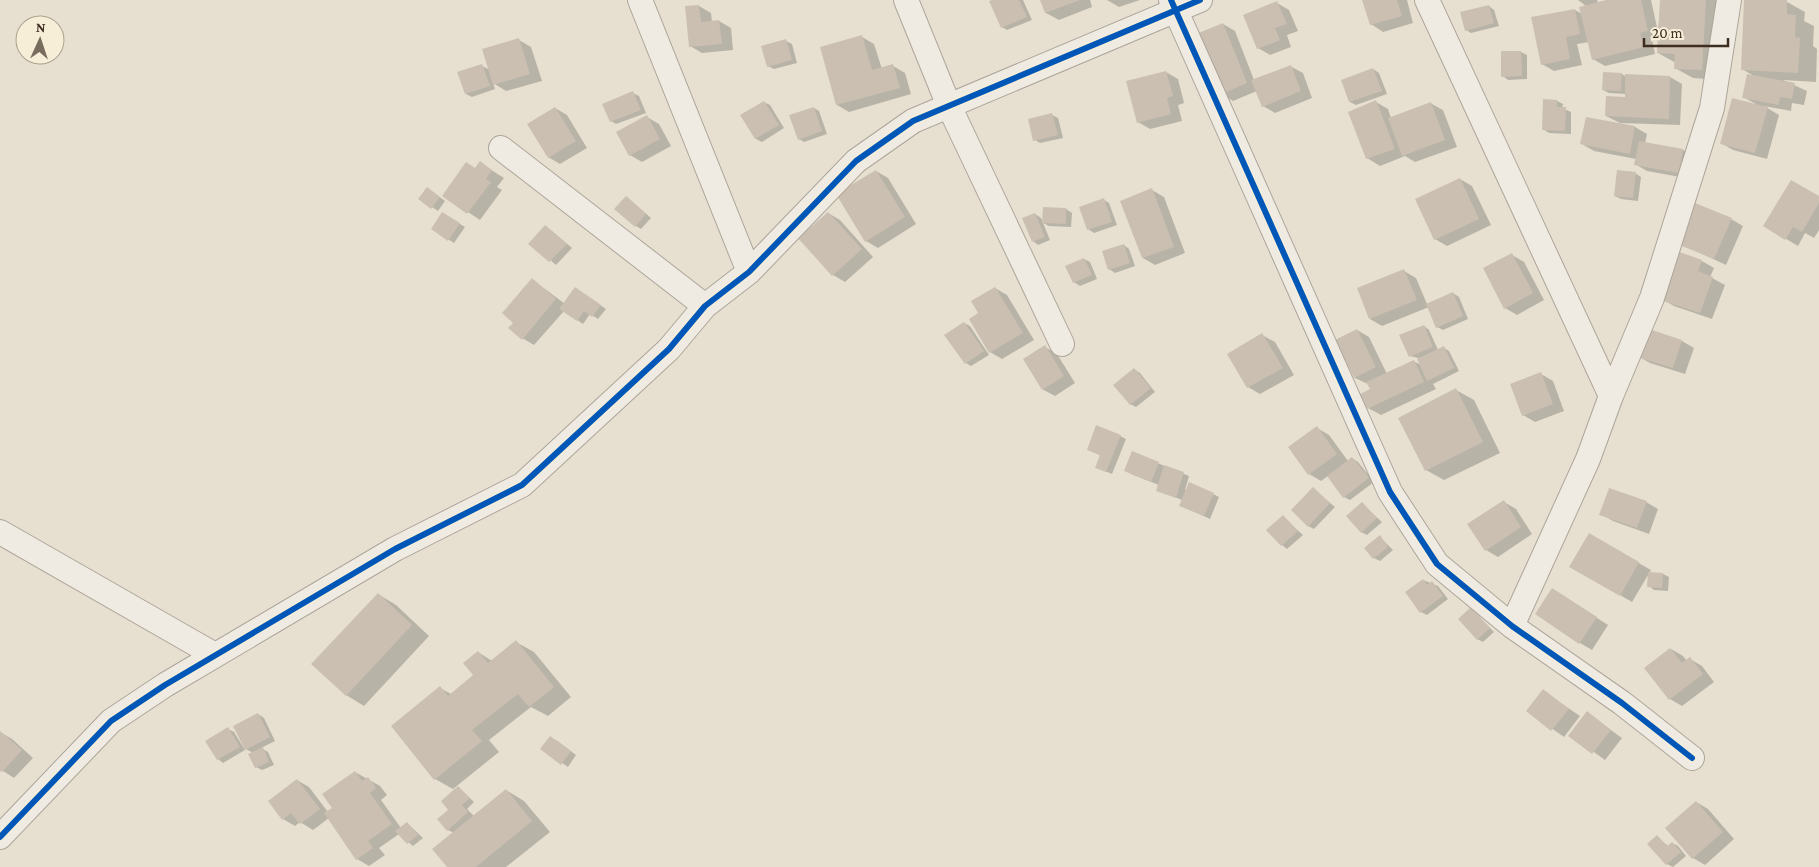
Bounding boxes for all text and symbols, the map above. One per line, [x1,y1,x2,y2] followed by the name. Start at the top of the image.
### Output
[15,15,65,65] north arrow
[1644,15,1728,47] scale bar
[35,19,46,35] text: N
[1652,25,1683,41] text: 20 m

